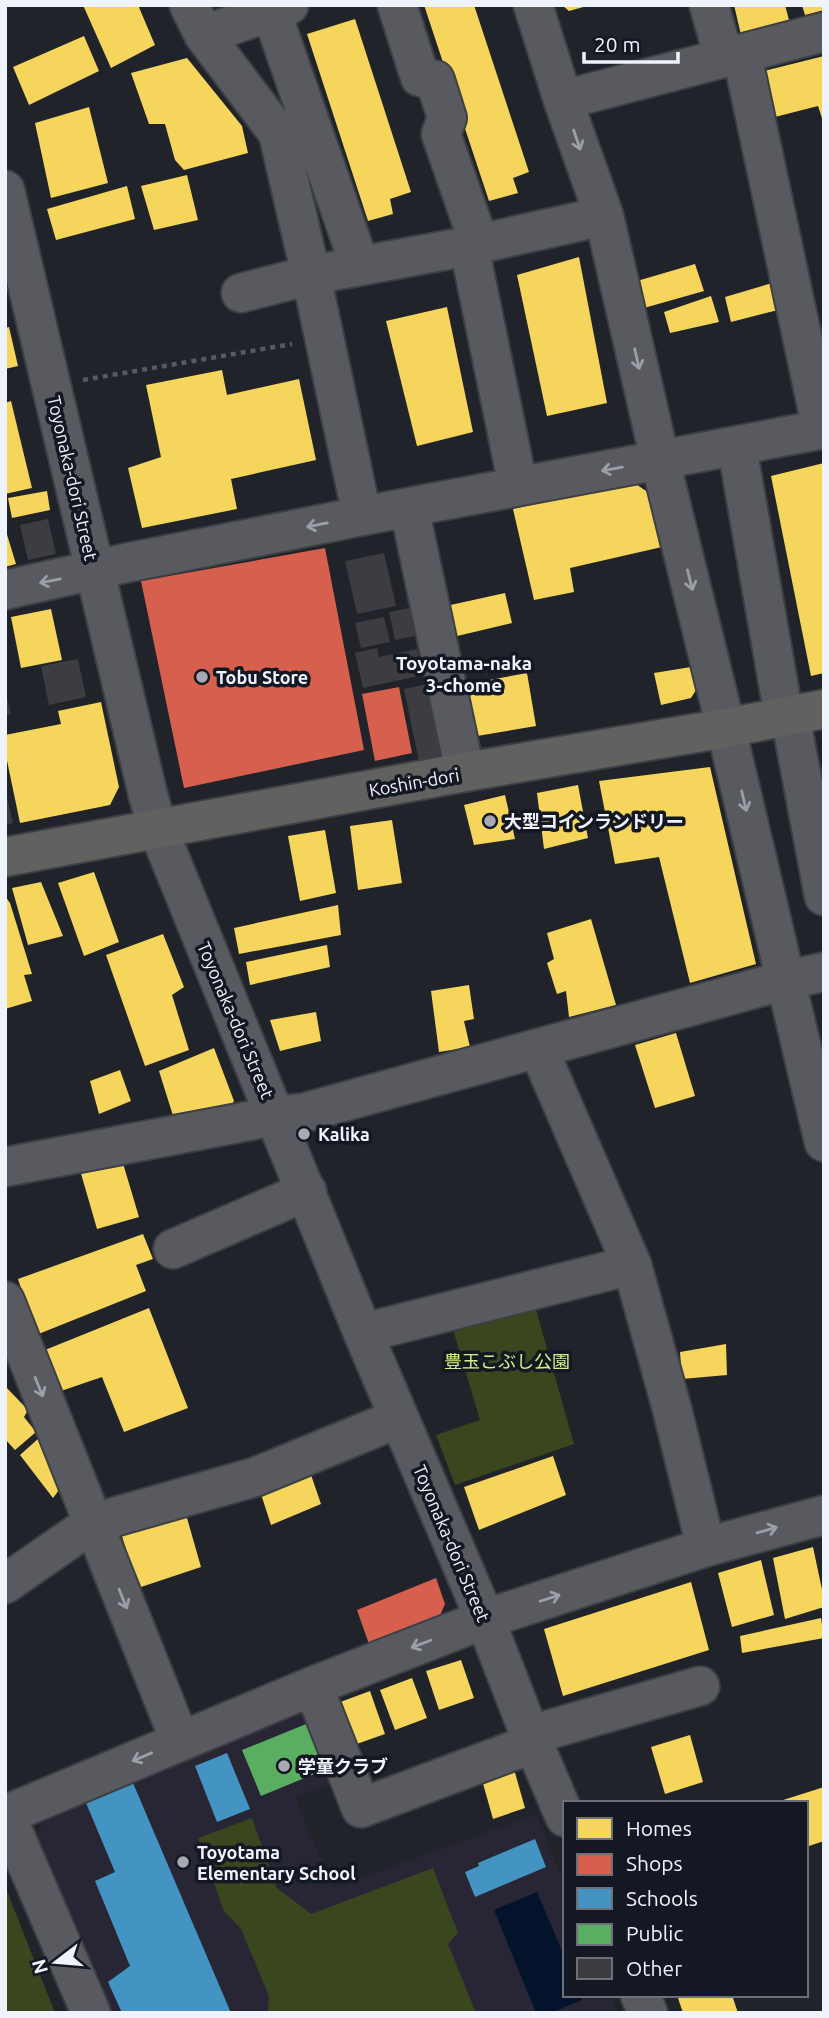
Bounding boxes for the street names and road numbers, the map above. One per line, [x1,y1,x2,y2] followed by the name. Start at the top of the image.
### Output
[44,394,102,562] street label: Toyonaka-dori Street
[367,764,461,800] street label: Koshin-dori
[194,939,278,1101] street label: Toyonaka-dori Street
[410,1462,494,1624] street label: Toyonaka-dori Street

